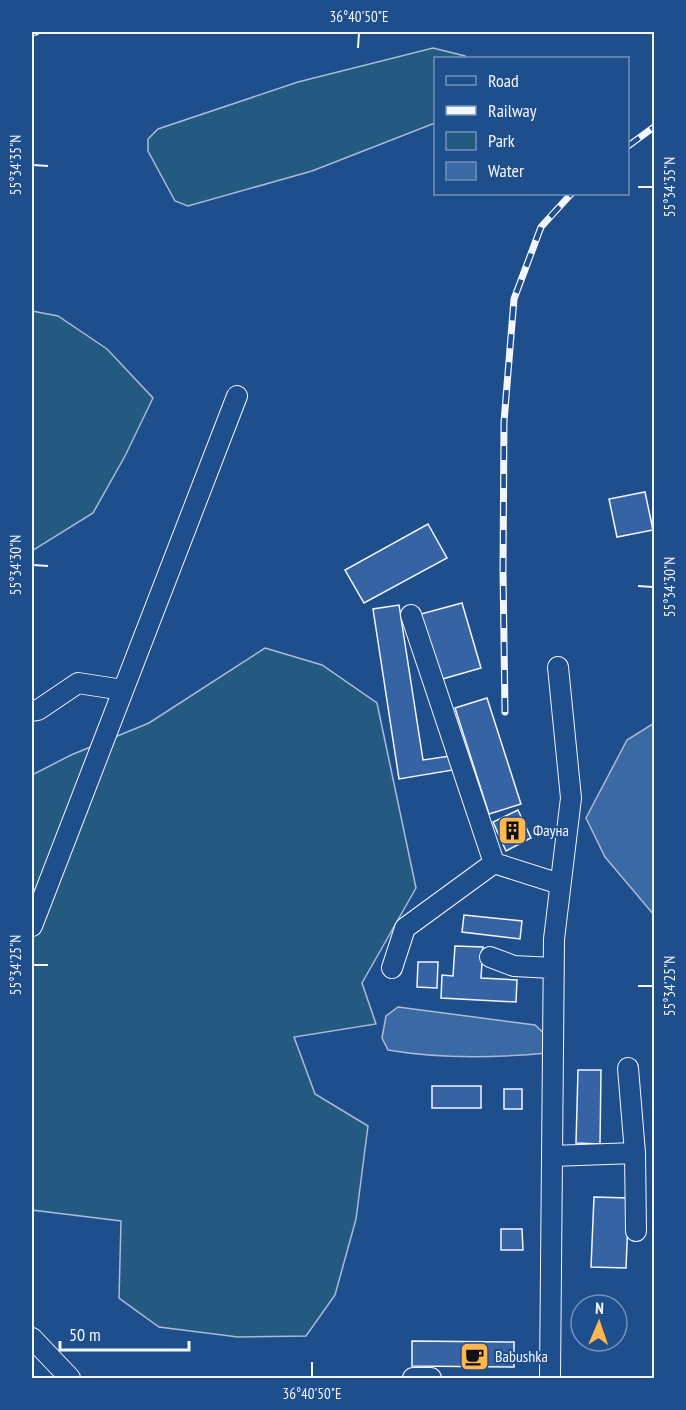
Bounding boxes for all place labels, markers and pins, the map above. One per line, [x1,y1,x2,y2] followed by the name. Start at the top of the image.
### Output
[496,814,528,846] building icon: Фауна
[533,820,569,840] place label: Фауна
[458,1340,490,1372] cafe icon: Babushka
[495,1346,548,1366] place label: Babushka

